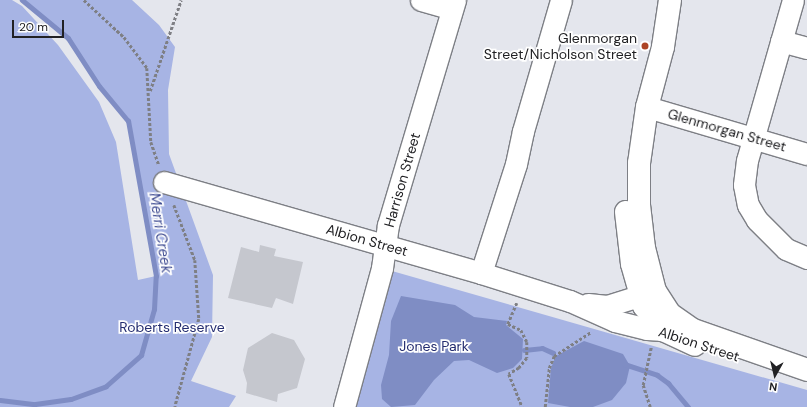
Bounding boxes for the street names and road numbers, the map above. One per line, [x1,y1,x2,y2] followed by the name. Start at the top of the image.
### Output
[666,105,788,155] street label: Glenmorgan Street
[380,131,424,229] street label: Harrison Street
[324,220,410,260] street label: Albion Street
[656,323,742,365] street label: Albion Street

